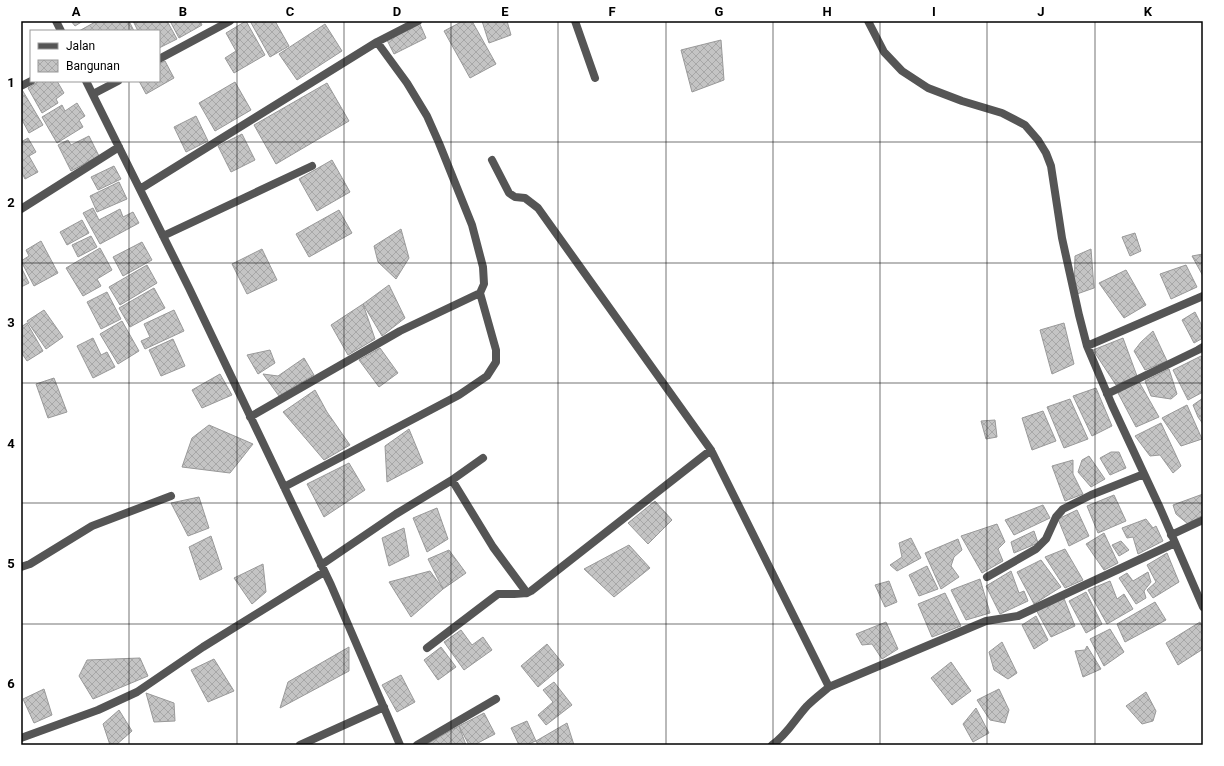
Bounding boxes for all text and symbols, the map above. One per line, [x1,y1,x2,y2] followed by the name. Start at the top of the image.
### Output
[72,4,81,19] text: A
[179,4,187,19] text: B
[286,4,295,19] text: C
[393,4,401,19] text: D
[501,4,509,19] text: E
[608,4,616,19] text: F
[715,4,724,19] text: G
[822,4,832,19] text: H
[932,4,936,19] text: I
[1037,4,1045,19] text: J
[1144,4,1153,19] text: K
[30,30,160,82] legend
[66,39,95,53] text: Jalan
[66,59,120,73] text: Bangunan
[7,75,15,90] text: 1
[7,195,15,210] text: 2
[7,315,15,330] text: 3
[7,436,15,451] text: 4
[7,556,15,571] text: 5
[7,676,15,691] text: 6

